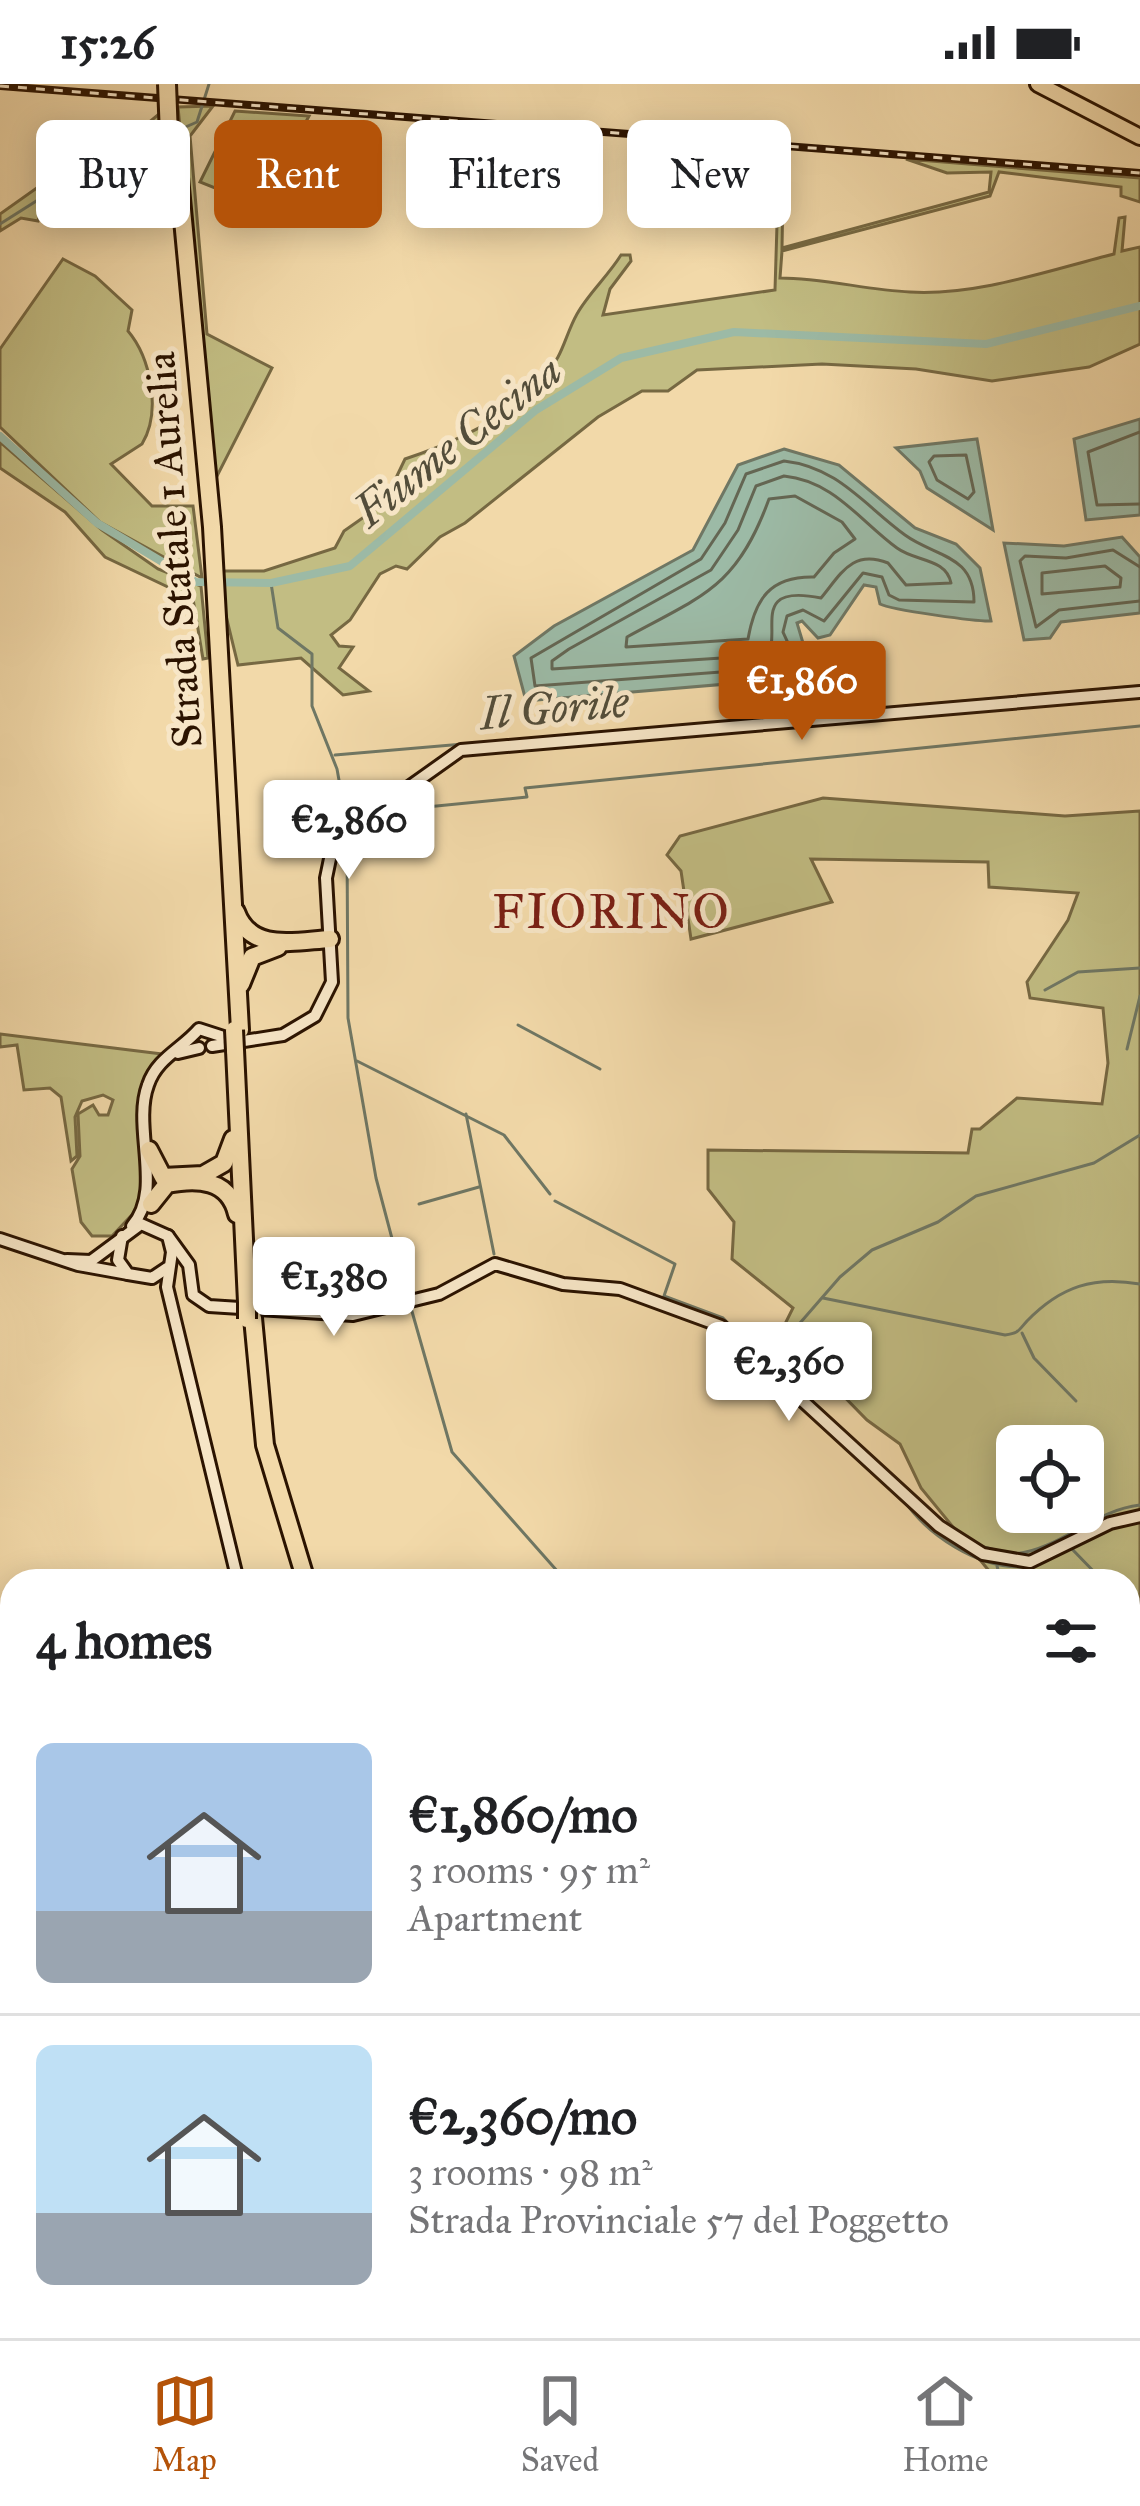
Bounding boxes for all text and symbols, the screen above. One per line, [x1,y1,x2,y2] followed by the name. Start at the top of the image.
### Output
[60,15,155,70] text: 15:26
[36,120,190,228] chip: Buy
[214,120,382,228] chip: Rent
[406,120,603,228] chip: Filters
[627,120,791,228] chip: New
[342,342,572,539] water label: Fiume Cecina
[134,350,214,750] street label: Strada Statale 1 Aurelia
[704,641,900,743] pin: €1,860
[746,656,858,704] text: €1,860
[476,674,632,742] water label: Il Gorile
[251,780,447,882] pin: €2,860
[290,795,408,843] text: €2,860
[492,882,732,941] district label: FIORINO
[236,1237,432,1339] pin: €1,380
[280,1252,388,1300] text: €1,380
[691,1322,887,1424] pin: €2,360
[733,1337,845,1385] text: €2,360
[996,1425,1104,1533] map controls
[996,1425,1104,1533] button: locate
[1038,1608,1104,1674] icon: filters
[36,1610,212,1672] text: 4 homes
[408,1784,638,1846] text: €1,860/mo
[132,1791,276,1935] icon: home
[408,1846,650,1894] text: 3 rooms · 95 m²
[408,1894,582,1942] text: Apartment
[408,2086,637,2148] text: €2,360/mo
[132,2093,276,2237] icon: home
[408,2148,653,2196] text: 3 rooms · 98 m²
[408,2196,949,2244] text: Strada Provinciale 57 del Poggetto
[152,2368,218,2480] tab: Map
[521,2368,599,2480] tab: Saved
[902,2368,988,2480] tab: Home

